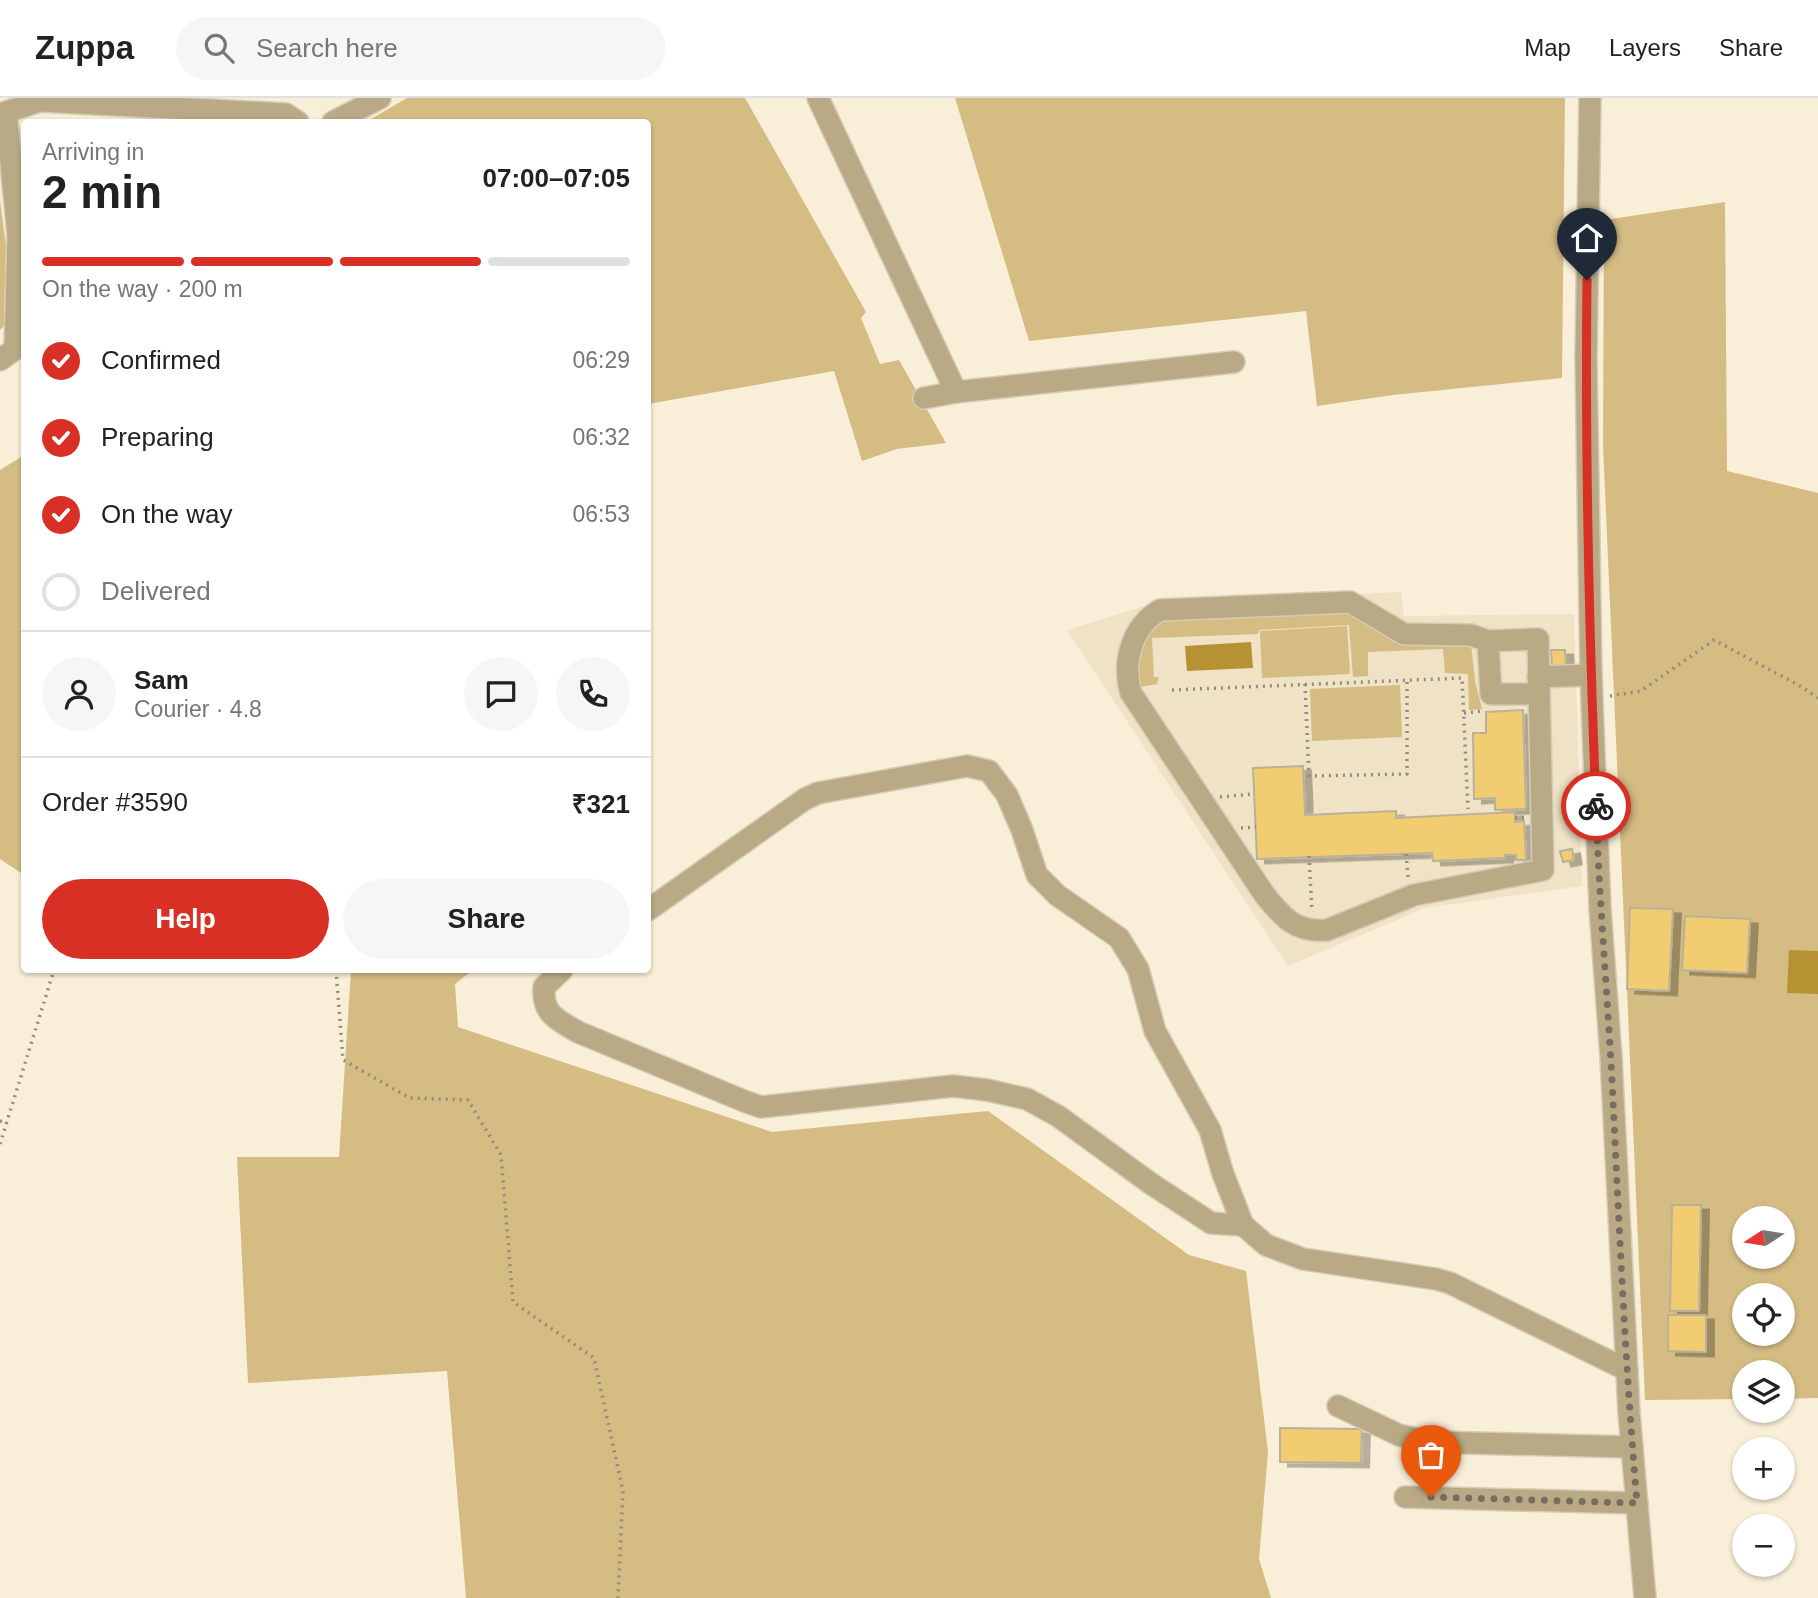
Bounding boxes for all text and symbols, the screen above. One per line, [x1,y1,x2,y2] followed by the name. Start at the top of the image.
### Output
[176,17,666,80] search box
[35,29,134,66] text: Zuppa
[200,29,238,67] icon: search
[256,33,398,63] text: Search here
[1524,34,1571,61] text: Map
[1609,34,1681,61] text: Layers
[1719,34,1783,61] text: Share
[42,139,144,165] text: Arriving in
[483,163,630,193] text: 07:00–07:05
[42,166,162,218] text: 2 min
[1557,208,1617,280] pin
[1568,219,1606,257] icon: home
[42,276,243,302] text: On the way · 200 m
[42,342,80,380] icon: check
[101,345,221,375] text: Confirmed
[572,347,630,373] text: 06:29
[42,419,80,457] icon: check
[101,422,214,452] text: Preparing
[572,424,630,450] text: 06:32
[42,496,80,534] icon: check
[101,499,233,529] text: On the way
[572,501,630,527] text: 06:53
[101,576,211,606] text: Delivered
[42,657,116,731] button: person
[464,657,538,731] button: chat
[556,657,630,731] button: phone
[134,665,189,695] text: Sam
[134,696,262,722] text: Courier · 4.8
[1561,771,1631,841] courier
[42,787,188,817] text: Order #3590
[1577,787,1615,825] icon: bike
[572,789,630,819] text: ₹321
[42,879,329,959] button: Help
[343,879,630,959] button: Share
[1732,1206,1796,1269] north arrow
[1732,1206,1795,1577] map controls
[1732,1283,1795,1346] button: locate
[1732,1360,1795,1423] button: layers
[1401,1425,1461,1497] pin
[1412,1436,1450,1474] icon: bag
[1732,1437,1795,1500] button: +
[1732,1514,1795,1577] button: −

